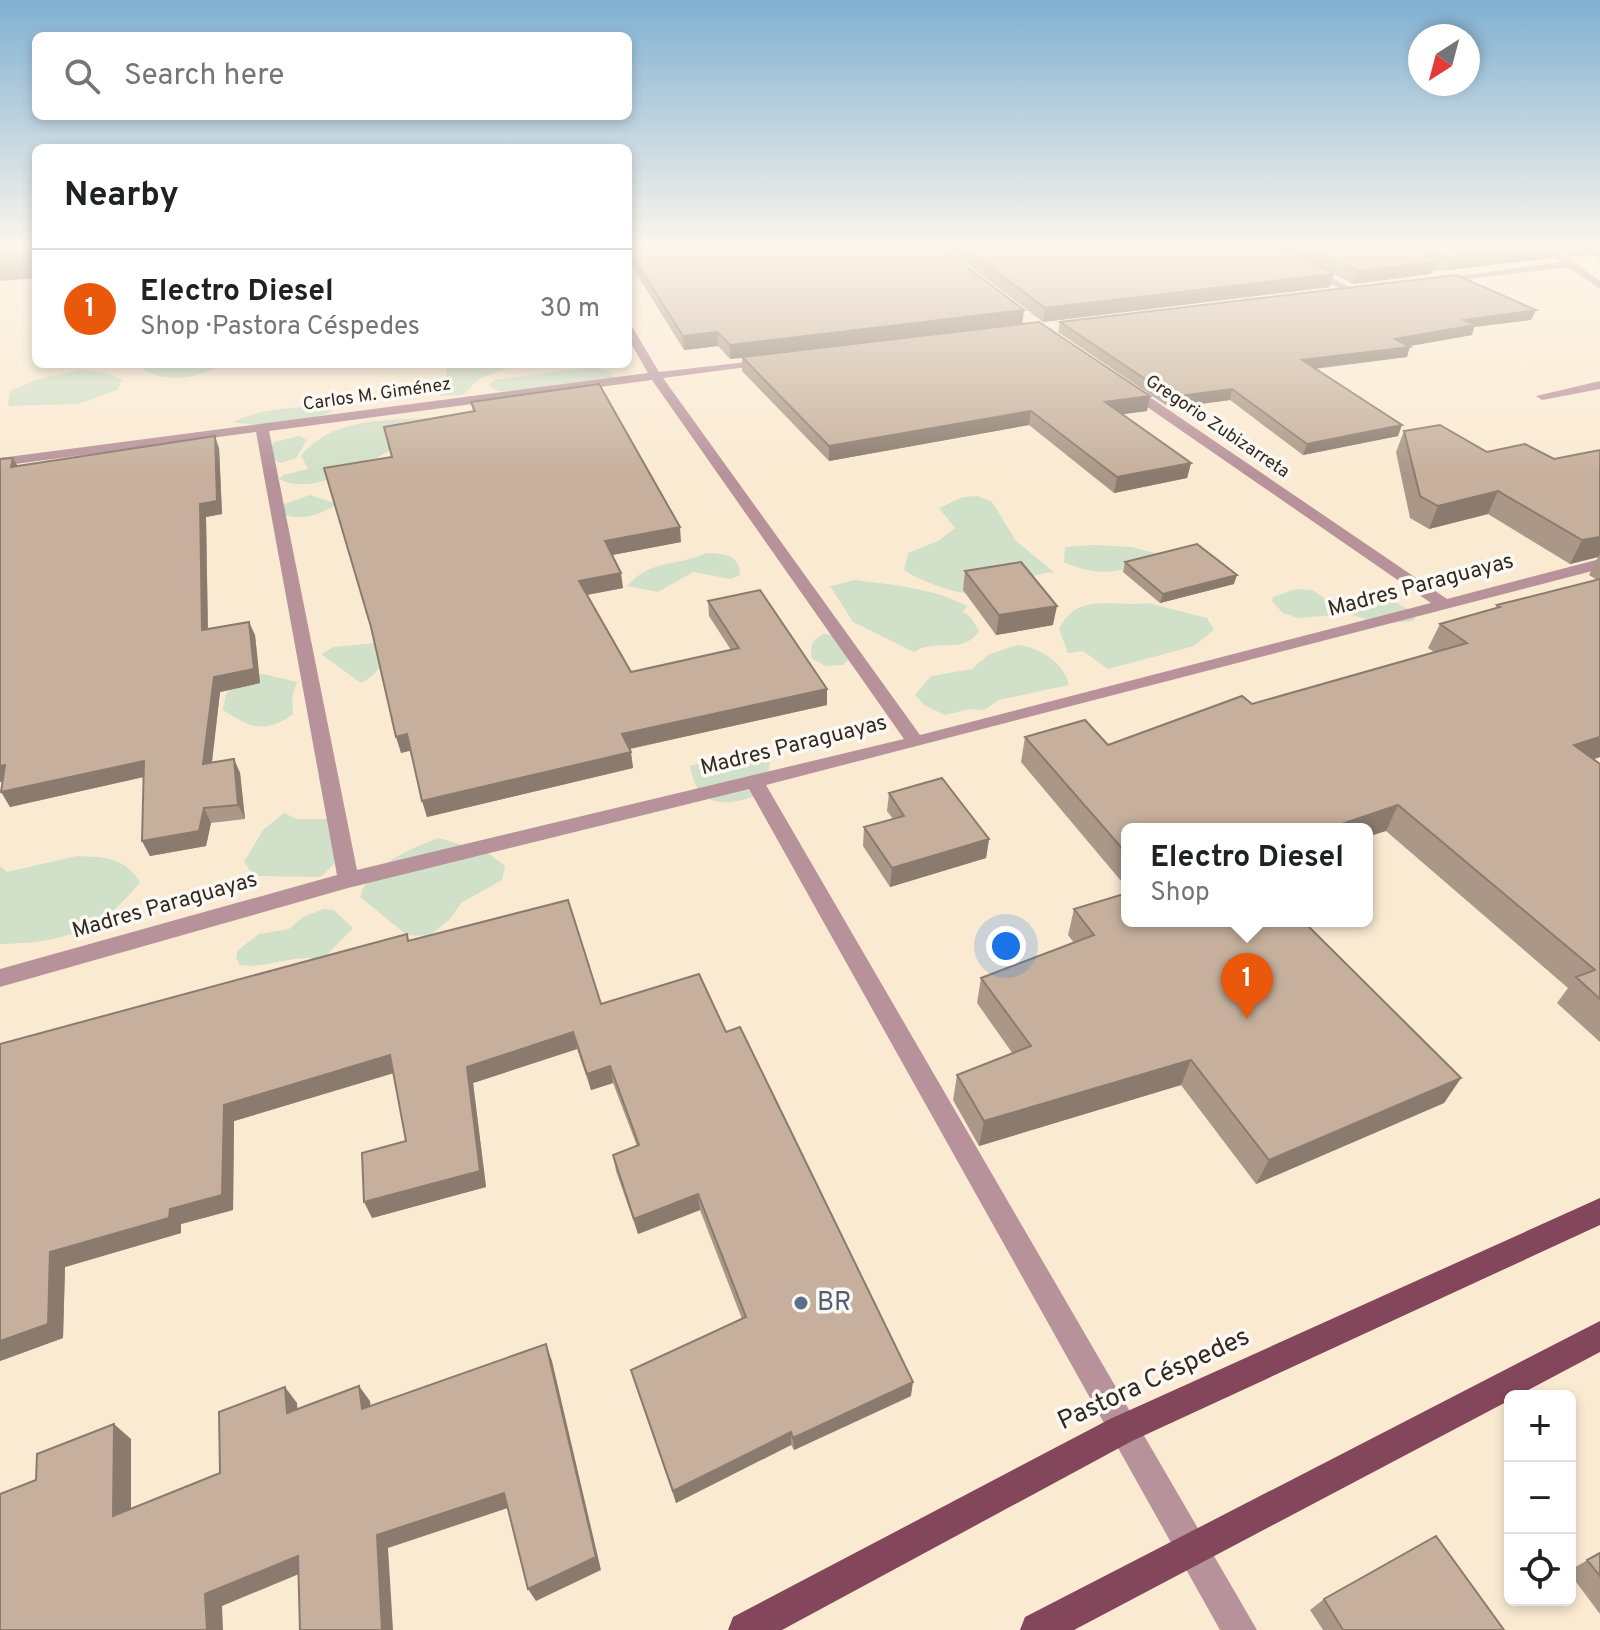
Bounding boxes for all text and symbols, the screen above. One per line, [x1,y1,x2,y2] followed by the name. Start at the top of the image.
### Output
[1408,24,1480,96] north arrow
[32,32,632,120] search box
[60,54,104,98] icon: search
[124,58,284,95] text: Search here
[64,175,179,218] text: Nearby
[140,274,334,311] text: Electro Diesel
[85,293,95,326] text: 1
[540,293,600,326] text: 30 m
[140,311,420,344] text: Shop · Pastora Céspedes
[1141,370,1293,484] street label: Gregorio Zubizarreta
[301,373,453,417] street label: Carlos M. Giménez
[1325,548,1517,624] street label: Madres Paraguayas
[698,710,890,782] street label: Madres Paraguayas
[1121,823,1373,927] popup
[1150,840,1344,877] text: Electro Diesel
[69,867,261,945] street label: Madres Paraguayas
[1150,877,1210,910] text: Shop
[986,926,1026,966] your location
[1221,953,1273,1019] pin: 1
[817,1287,851,1320] place label: BR
[792,1294,810,1312] marker: BR
[1053,1321,1255,1439] street label: Pastora Céspedes
[1504,1390,1576,1606] map controls
[1504,1390,1576,1462] button: +
[1504,1462,1576,1534] button: −
[1504,1534,1576,1606] button: locate

